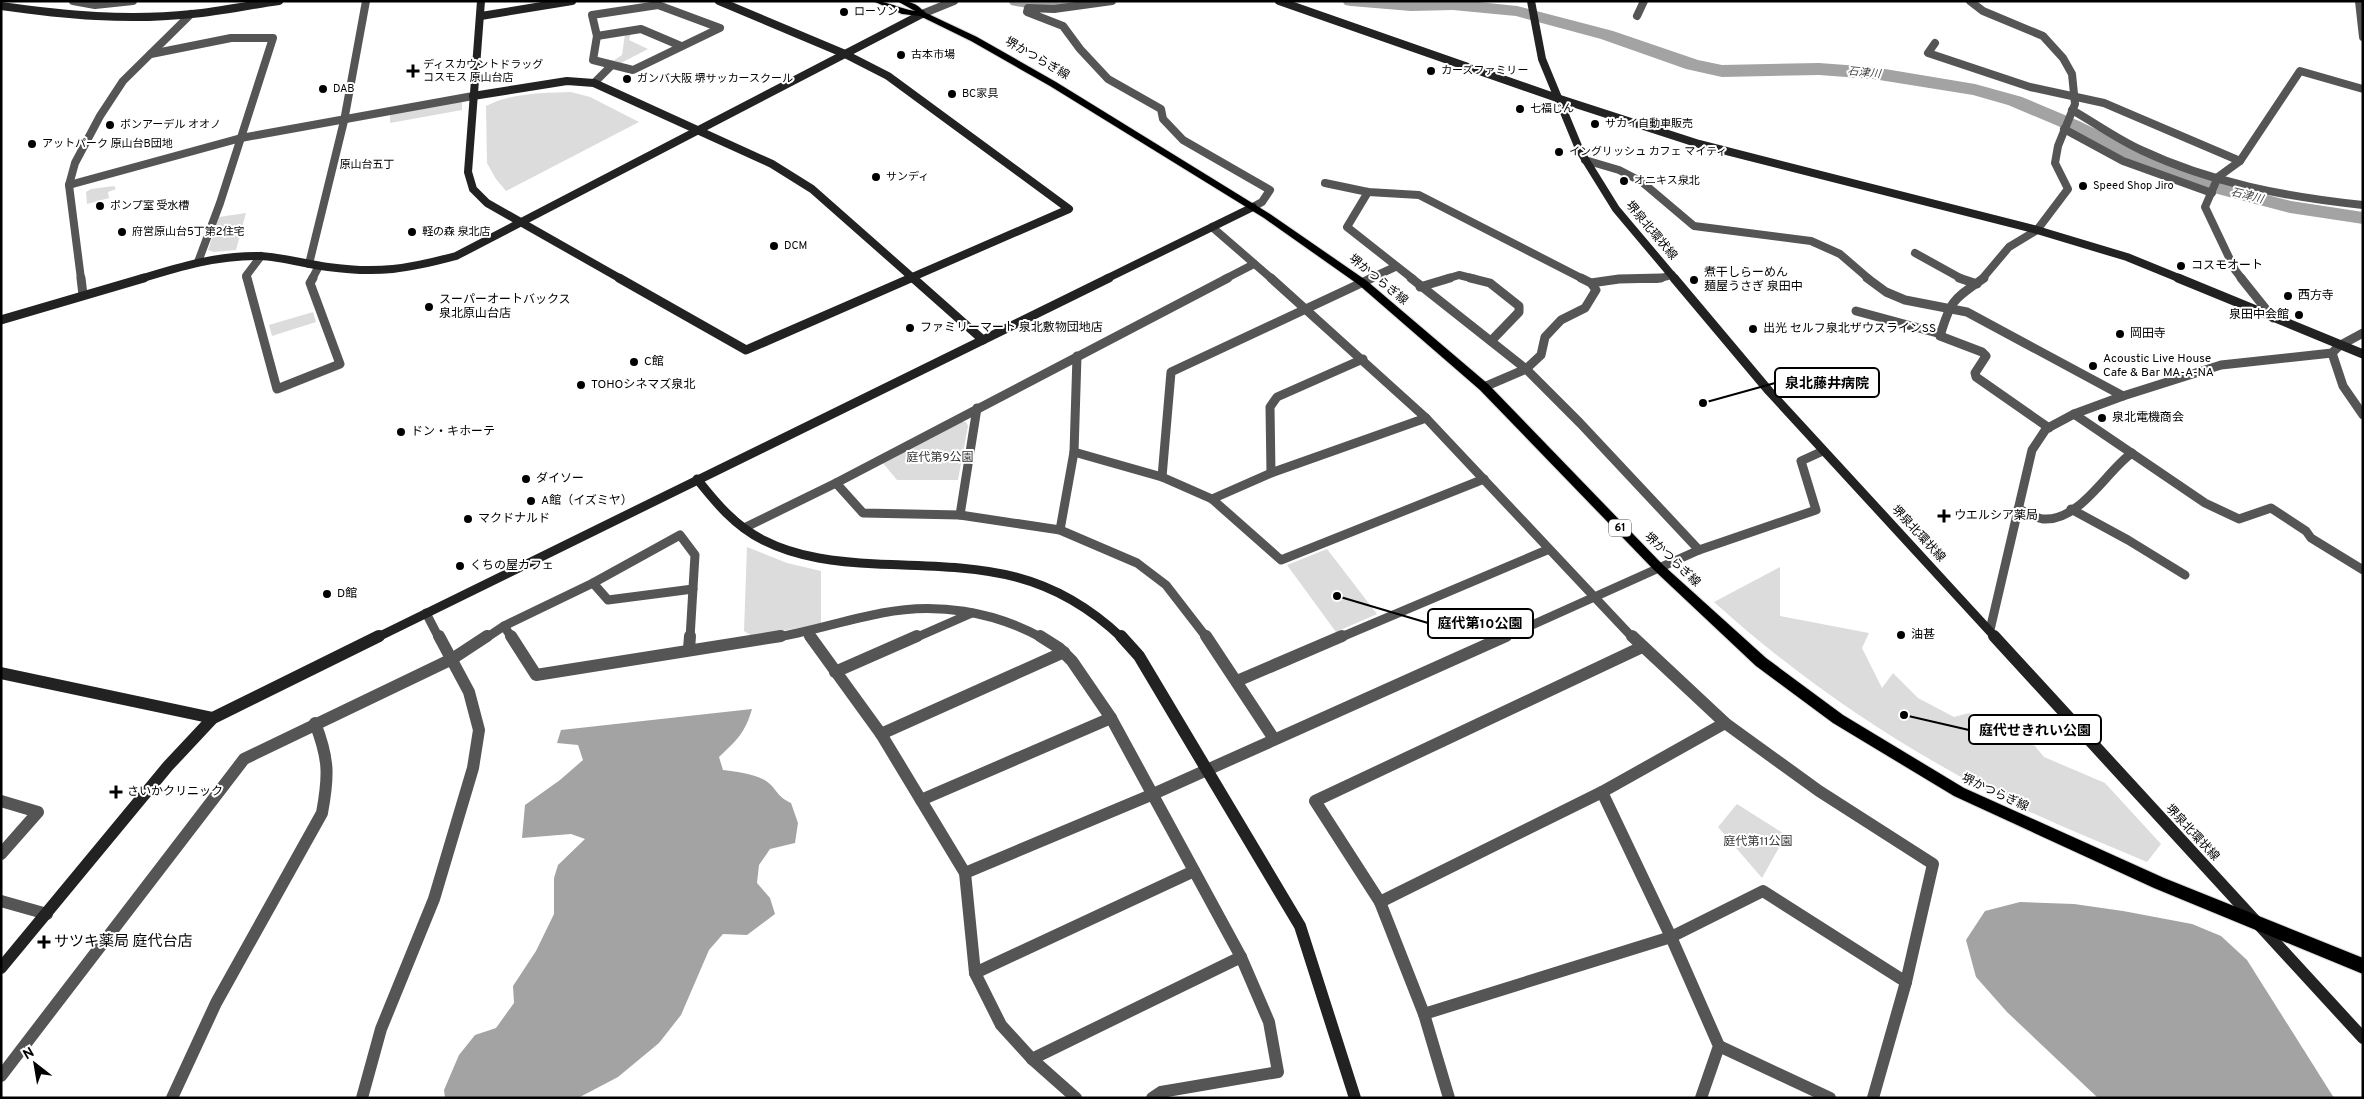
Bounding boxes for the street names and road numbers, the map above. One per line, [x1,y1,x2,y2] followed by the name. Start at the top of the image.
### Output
[1002,34,1072,84] street label: 堺かつらぎ線
[1622,198,1680,264] street label: 堺泉北環状線
[1345,251,1411,309] street label: 堺かつらぎ線
[1888,502,1948,566] street label: 堺泉北環状線
[1609,520,1631,536] road number: 61
[1641,529,1703,591] street label: 堺かつらぎ線
[1959,771,2031,815] street label: 堺かつらぎ線
[2162,801,2222,865] street label: 堺泉北環状線

